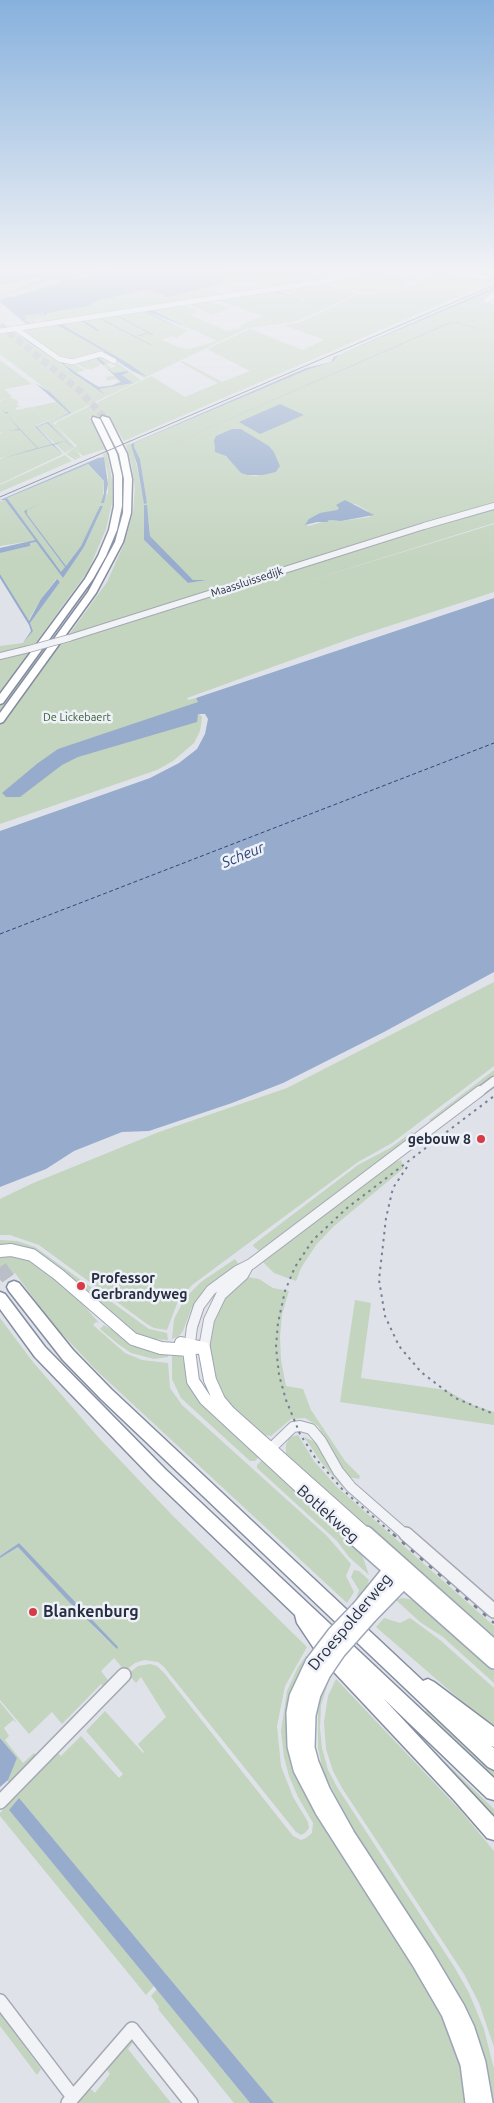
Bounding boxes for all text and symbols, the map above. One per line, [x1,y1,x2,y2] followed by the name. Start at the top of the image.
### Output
[209,564,285,600] street label: Maassluissedijk
[43,710,111,724] park label: De Lickebaert
[219,838,267,872] water label: Scheur
[408,1131,471,1147] place label: gebouw 8
[475,1133,487,1145] marker: gebouw 8
[91,1270,188,1302] place label: Professor Gerbrandyweg
[75,1280,87,1292] marker: Professor Gerbrandyweg
[293,1481,363,1547] street label: Botlekweg
[304,1570,396,1674] street label: Droespolderweg
[43,1602,139,1622] place label: Blankenburg
[27,1606,39,1618] marker: Blankenburg

